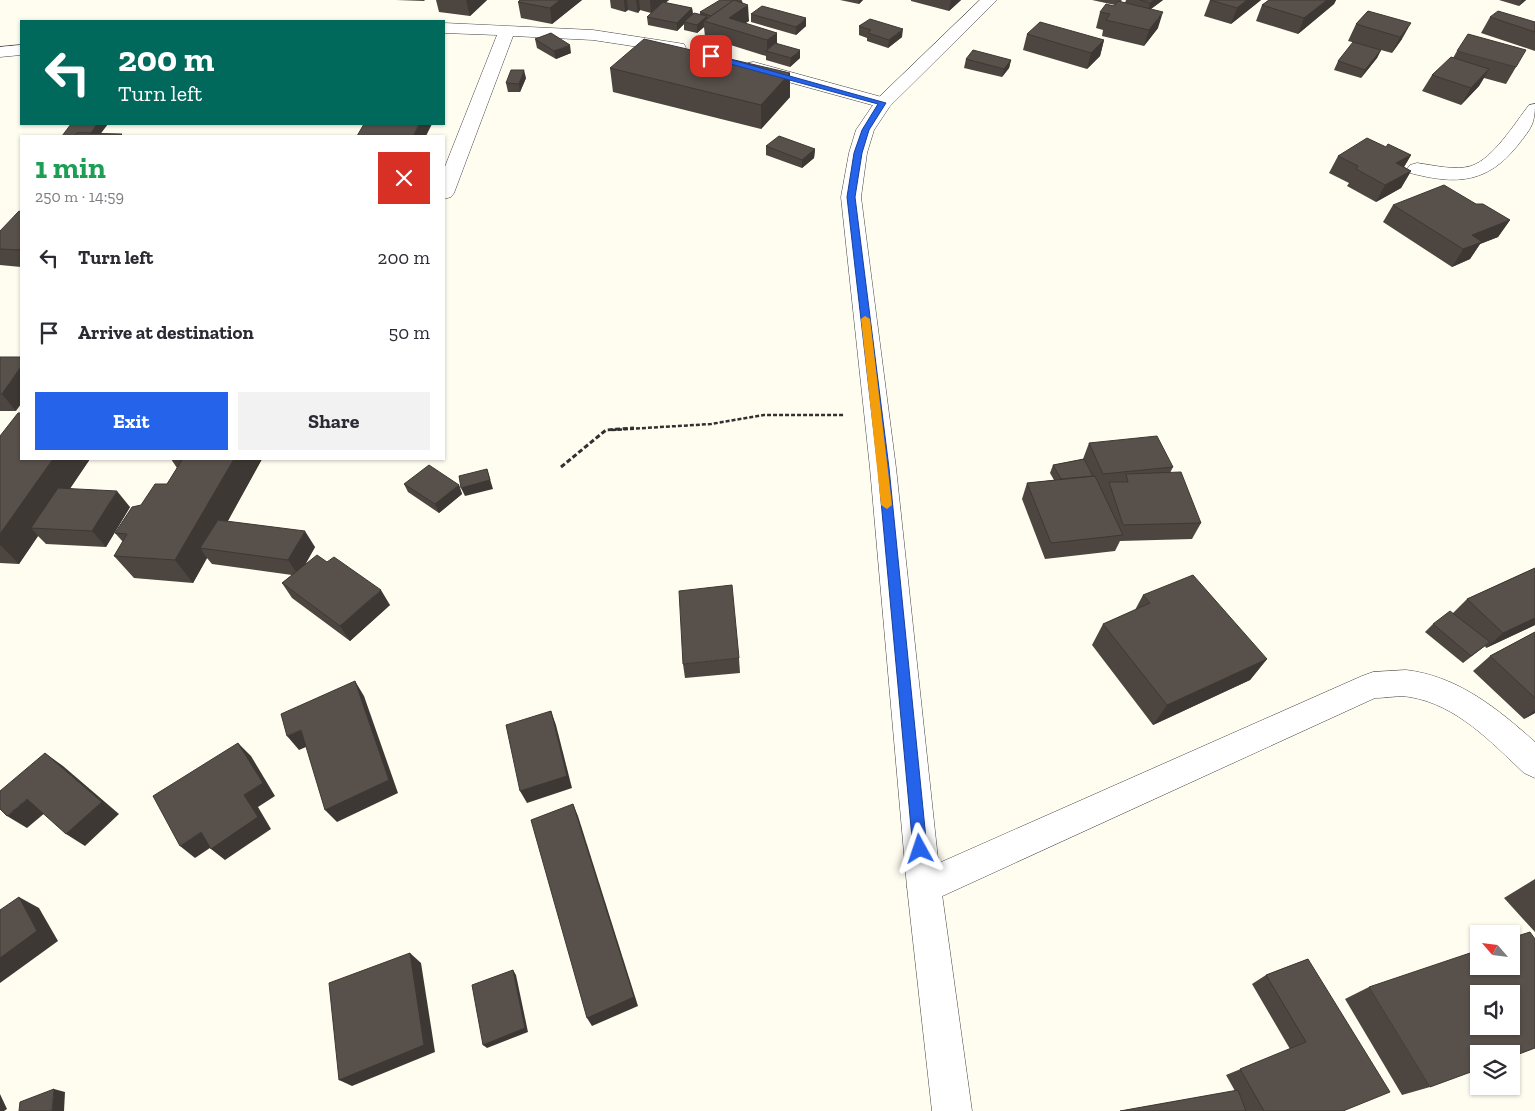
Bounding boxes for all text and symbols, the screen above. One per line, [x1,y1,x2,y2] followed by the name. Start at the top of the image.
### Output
[690,35,732,77] pin
[118,38,214,80] text: 200 m
[35,40,100,105] icon: left
[697,42,725,70] icon: arrive
[118,80,202,107] text: Turn left
[35,150,106,186] text: 1 min
[378,152,430,204] button: close
[35,187,124,206] text: 250 m · 14:59
[35,244,63,272] icon: left
[78,246,153,269] text: Turn left
[378,246,430,269] text: 200 m
[35,319,63,347] icon: arrive
[78,321,254,344] text: Arrive at destination
[389,321,430,344] text: 50 m
[35,392,228,450] button: Exit
[238,392,430,450] button: Share
[893,822,945,874] position arrow
[1470,925,1520,975] north arrow
[1470,925,1520,1095] map controls
[1470,985,1520,1035] button: sound
[1470,1045,1520,1095] button: layers

